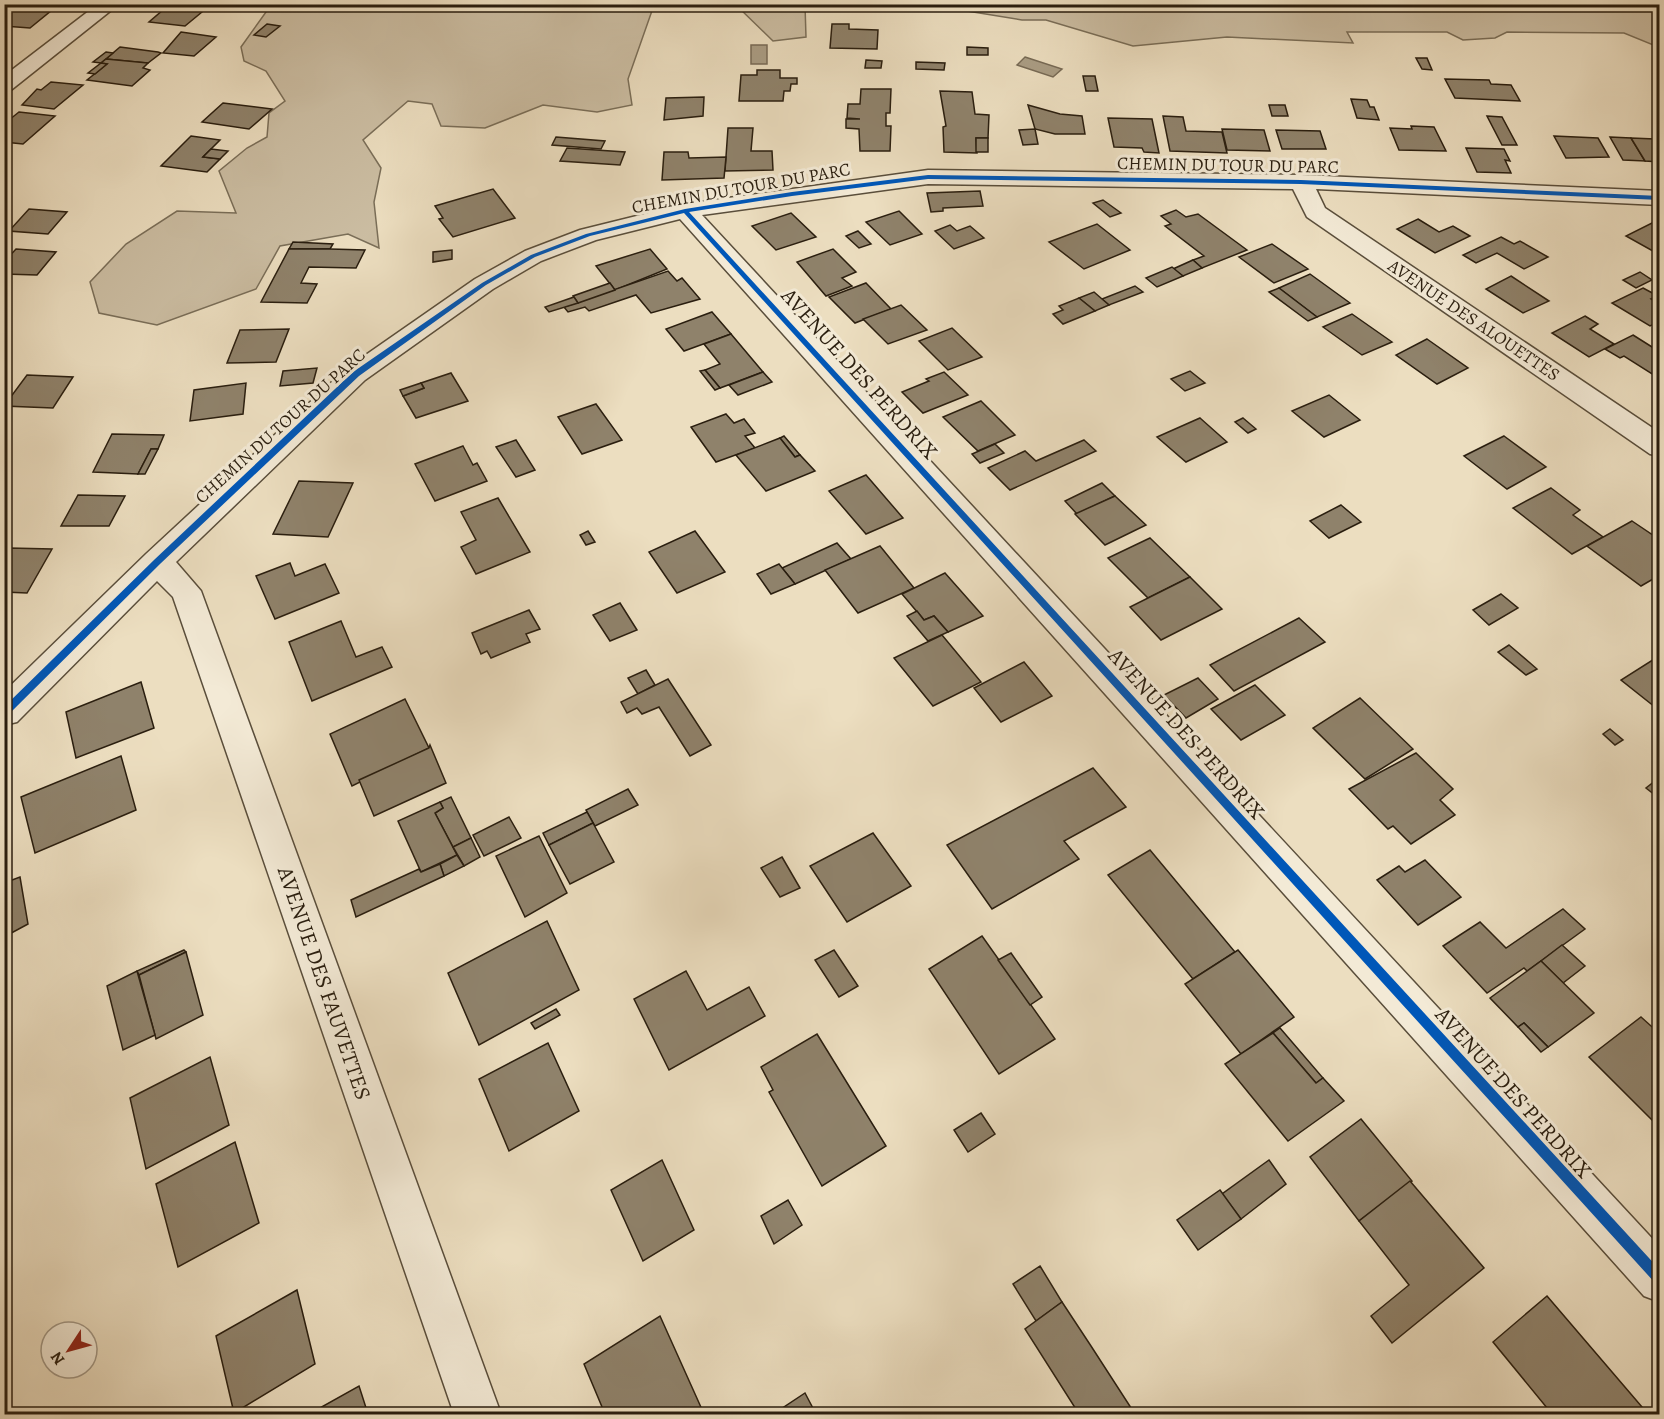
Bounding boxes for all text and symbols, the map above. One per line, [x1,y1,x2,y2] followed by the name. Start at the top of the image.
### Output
[1117,151,1339,179] street label: CHEMIN DU TOUR DU PARC
[630,157,852,219] street label: CHEMIN DU TOUR DU PARC
[1383,253,1565,386] street label: AVENUE DES ALOUETTES
[774,281,945,466] street label: AVENUE DES PERDRIX
[190,343,370,509] street label: CHEMIN DU TOUR DU PARC
[1101,641,1272,826] street label: AVENUE DES PERDRIX
[270,862,378,1104] street label: AVENUE DES FAUVETTES
[1428,1000,1599,1185] street label: AVENUE DES PERDRIX
[39,1320,99,1380] north arrow
[45,1347,70,1369] text: N

